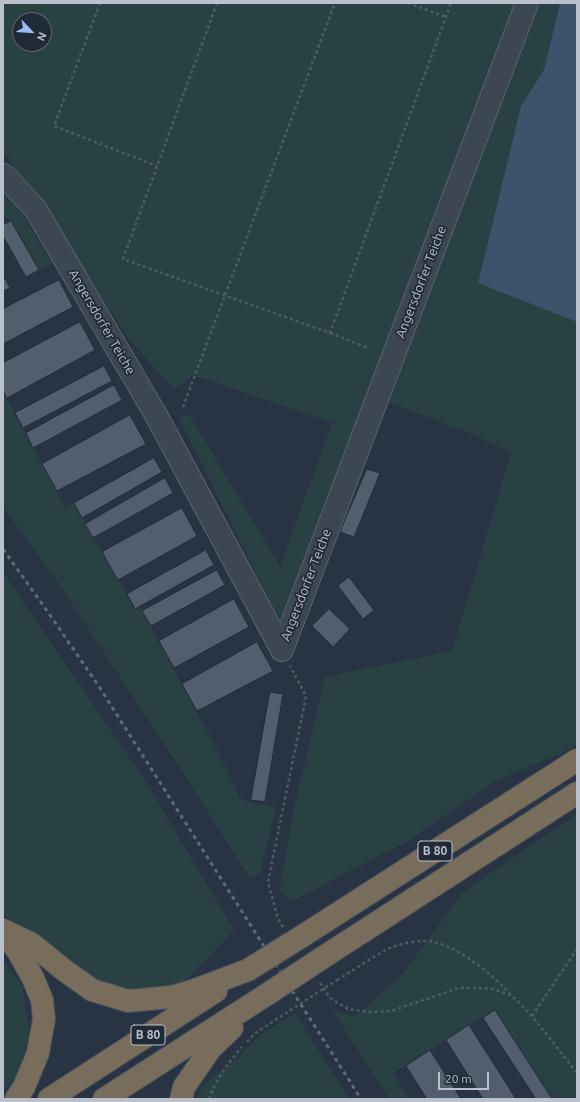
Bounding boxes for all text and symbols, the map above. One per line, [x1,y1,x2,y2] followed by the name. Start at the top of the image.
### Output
[12,12,52,52] north arrow
[35,30,49,43] text: N
[392,224,450,340] street label: Angersdorfer Teiche
[66,267,138,377] street label: Angersdorfer Teiche
[277,527,335,643] street label: Angersdorfer Teiche
[418,841,452,861] road number: B 80
[131,1025,165,1045] road number: B 80
[440,1064,491,1090] scale bar
[445,1072,472,1085] text: 20 m

